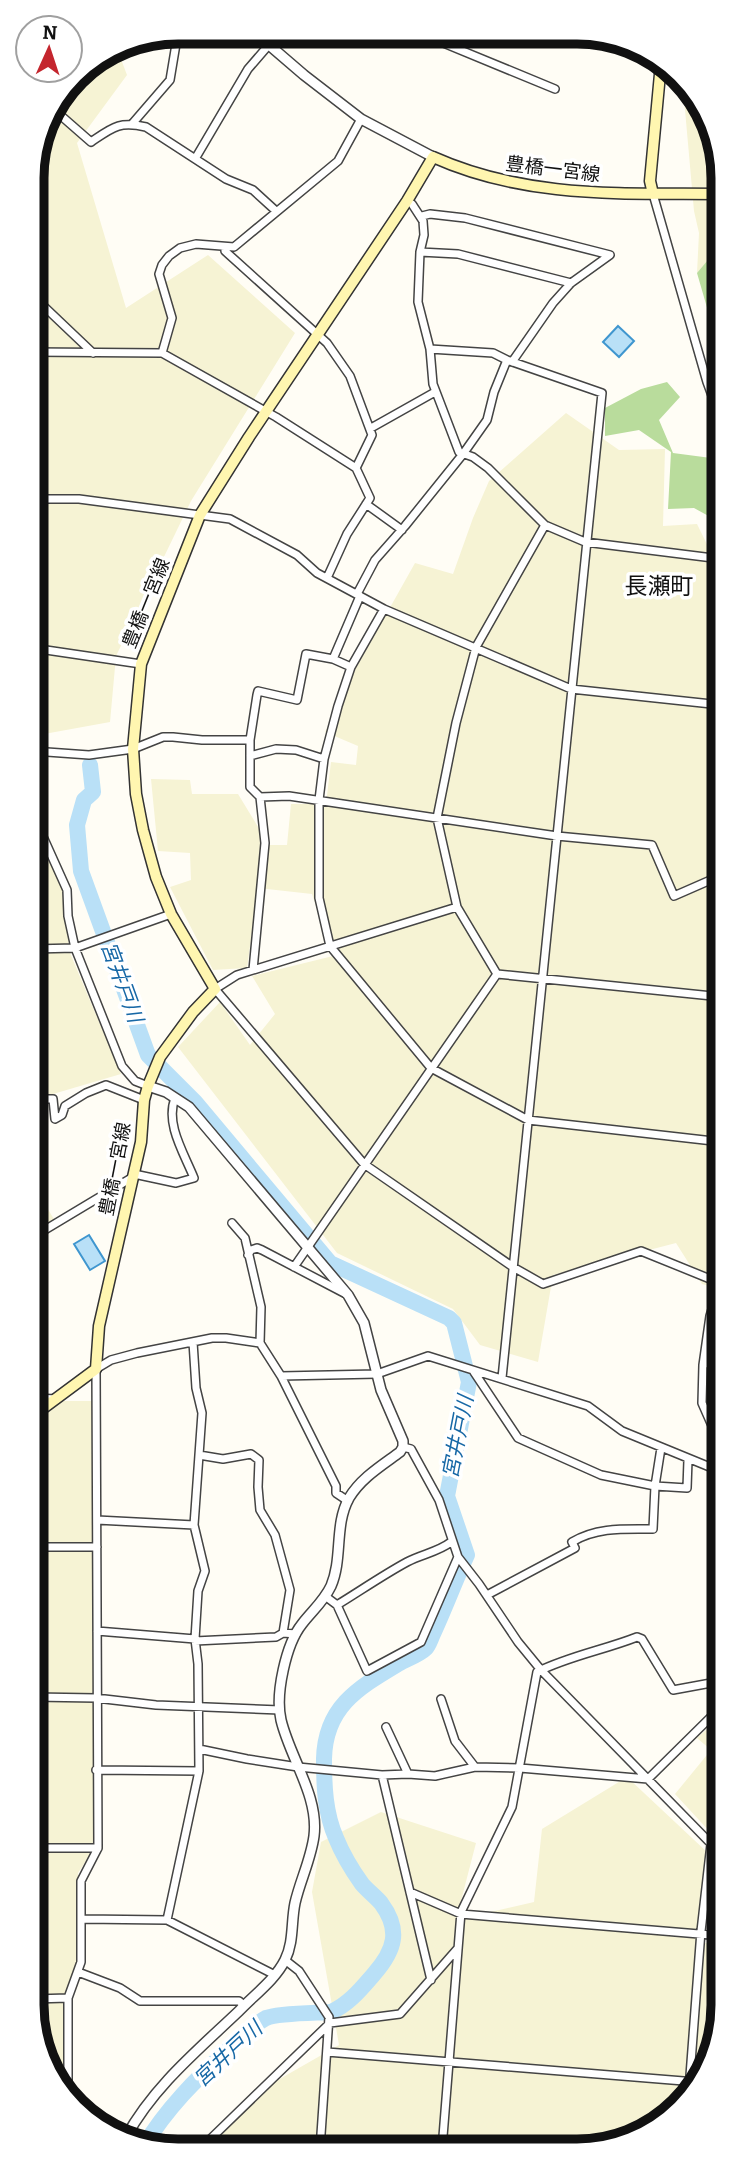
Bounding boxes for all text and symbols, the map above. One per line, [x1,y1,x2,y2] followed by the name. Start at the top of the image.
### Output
[14,14,84,84] north arrow
[42,21,58,44] text: N
[504,152,602,186] street label: 豊橋一宮線
[118,555,174,651] street label: 豊橋一宮線
[625,572,694,600] district label: 長瀬町
[95,938,149,1028] water label: 宮井戸川
[95,1120,135,1218] street label: 豊橋一宮線
[437,1391,479,1481] water label: 宮井戸川
[188,2014,269,2092] water label: 宮井戸川

